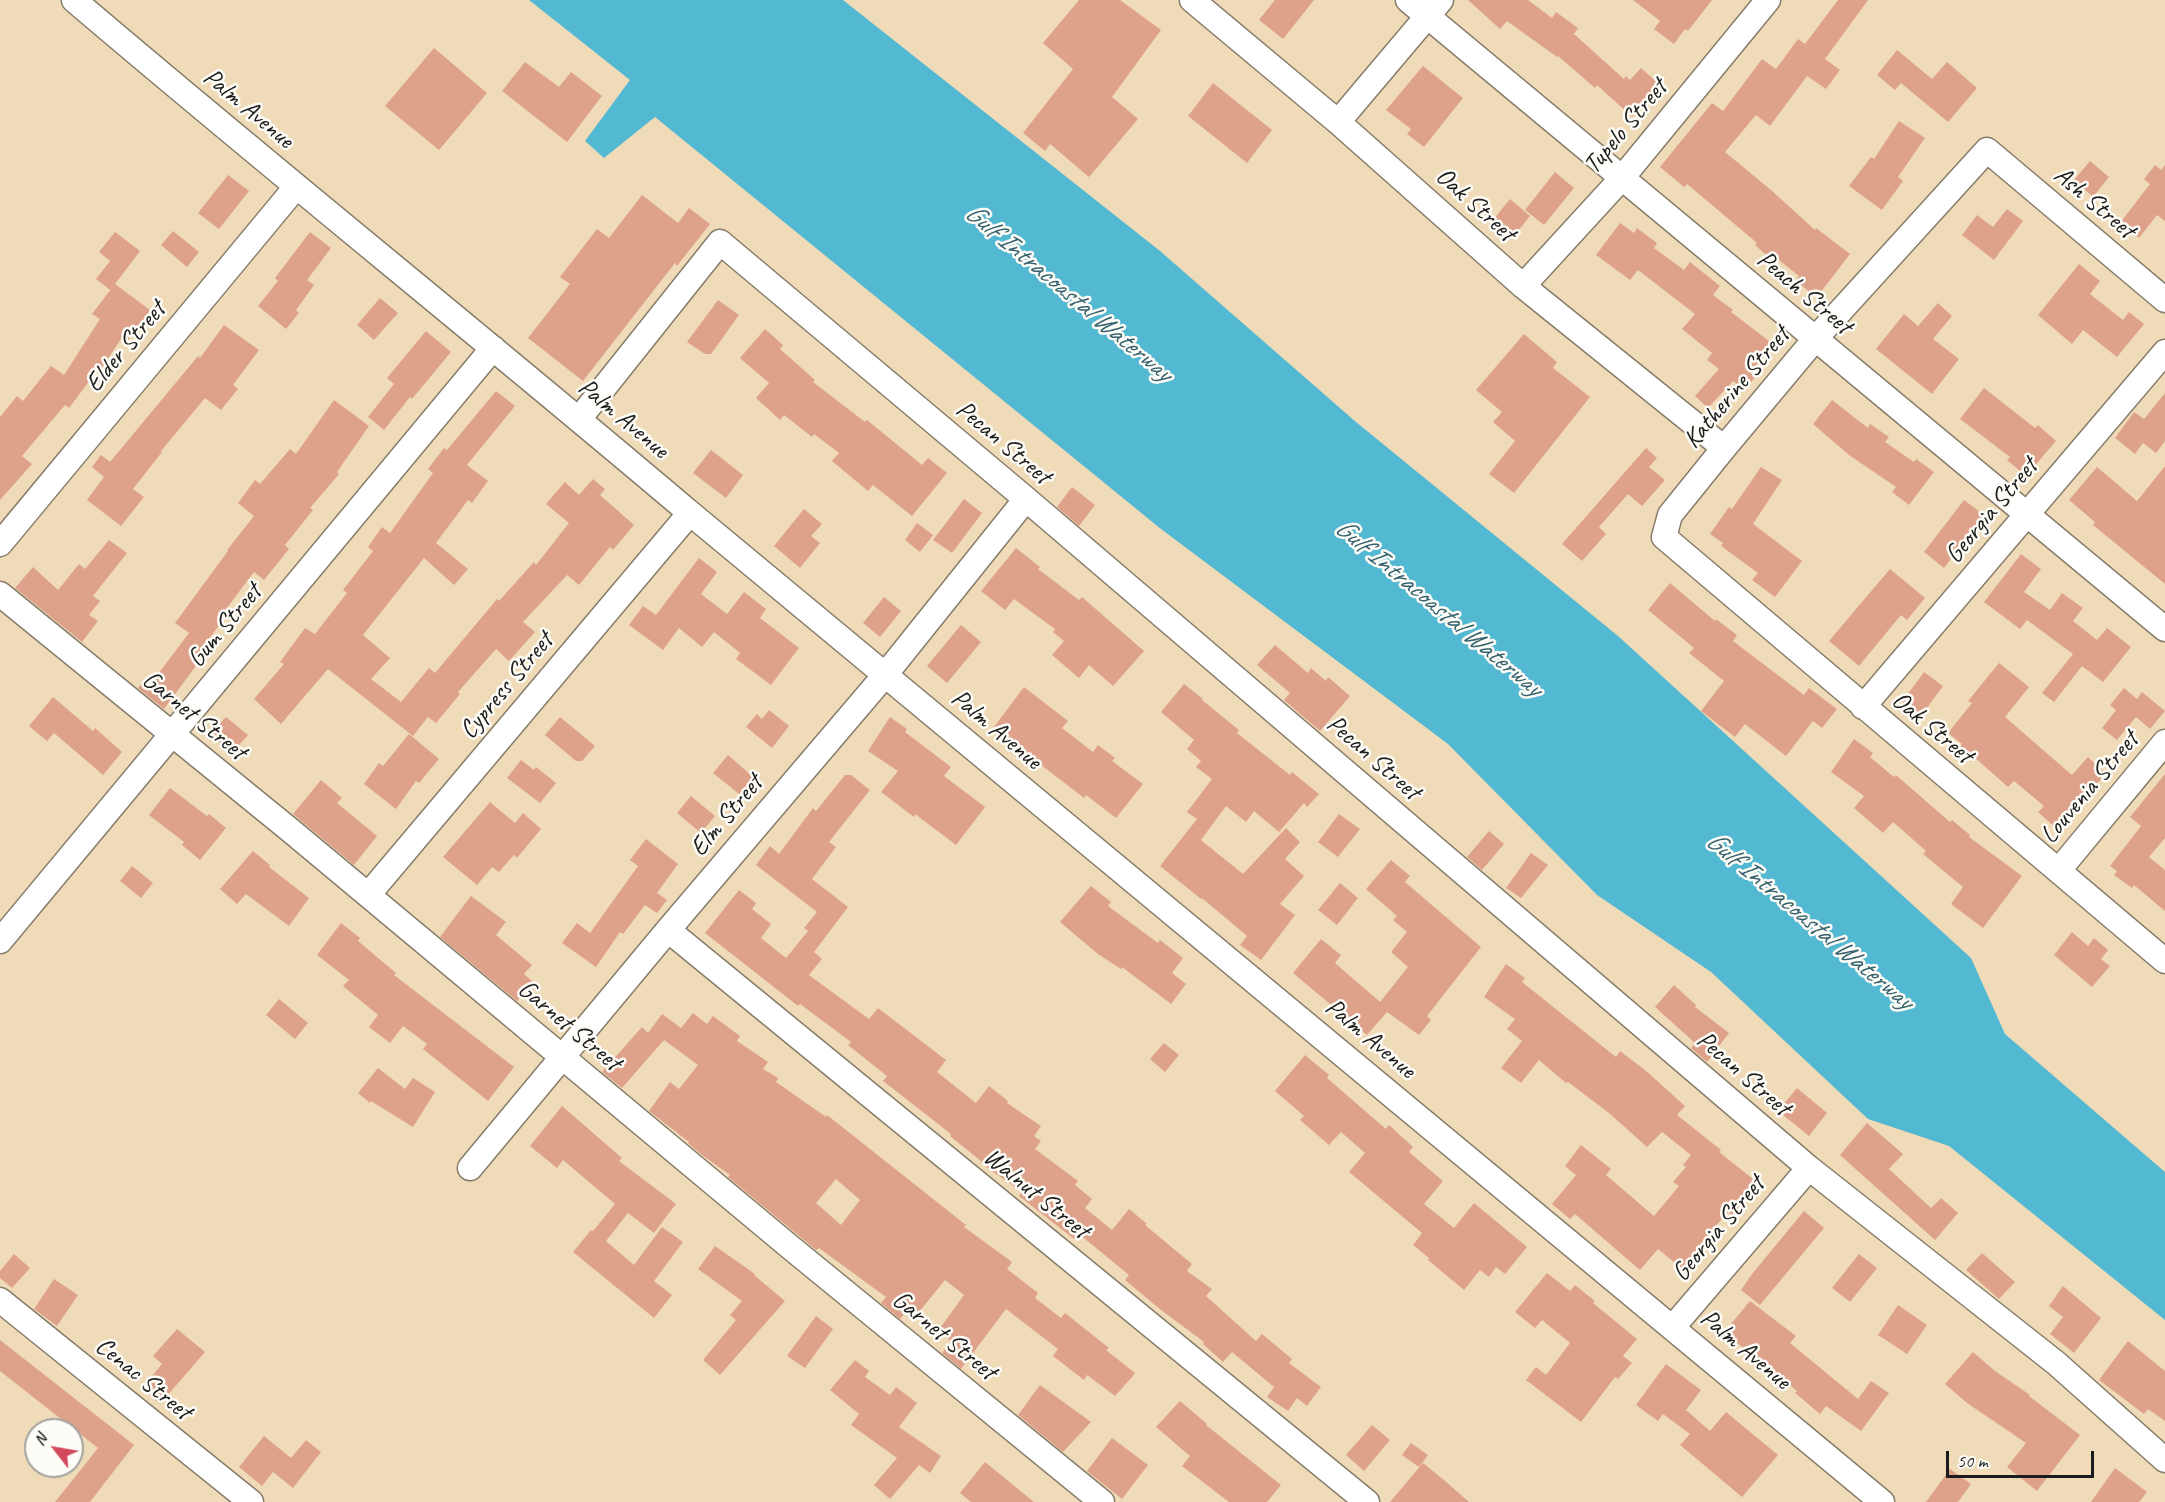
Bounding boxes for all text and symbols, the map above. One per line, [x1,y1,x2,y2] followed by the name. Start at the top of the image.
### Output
[196,62,300,156] street label: Palm Avenue
[1577,73,1675,181] street label: Tupelo Street
[2047,160,2141,246] street label: Ash Street
[1429,161,1521,249] street label: Oak Street
[958,197,1178,389] water label: Gulf Intracoastal Waterway
[1750,244,1858,342] street label: Peach Street
[79,295,173,399] street label: Elder Street
[1677,321,1797,455] street label: Katherine Street
[571,372,675,466] street label: Palm Avenue
[949,394,1057,492] street label: Pecan Street
[1939,452,2045,570] street label: Georgia Street
[1328,512,1548,704] water label: Gulf Intracoastal Waterway
[181,578,269,674] street label: Gum Street
[453,626,561,746] street label: Cypress Street
[136,665,252,767] street label: Garnet Street
[944,683,1048,777] street label: Palm Avenue
[1885,685,1979,771] street label: Oak Street
[1320,709,1426,807] street label: Pecan Street
[2034,726,2146,850] street label: Louvenia Street
[684,769,770,863] street label: Elm Street
[1699,825,1919,1017] water label: Gulf Intracoastal Waterway
[511,974,627,1078] street label: Garnet Street
[1318,992,1422,1086] street label: Palm Avenue
[1690,1025,1796,1123] street label: Pecan Street
[977,1142,1095,1246] street label: Walnut Street
[1666,1170,1772,1288] street label: Georgia Street
[886,1285,1002,1387] street label: Garnet Street
[1693,1303,1797,1397] street label: Palm Avenue
[89,1331,197,1427] street label: Cenac Street
[24,1418,84,1478] north arrow
[29,1430,51,1449] text: N
[1949,1439,2098,1477] scale bar
[1957,1450,1988,1472] text: 50 m

